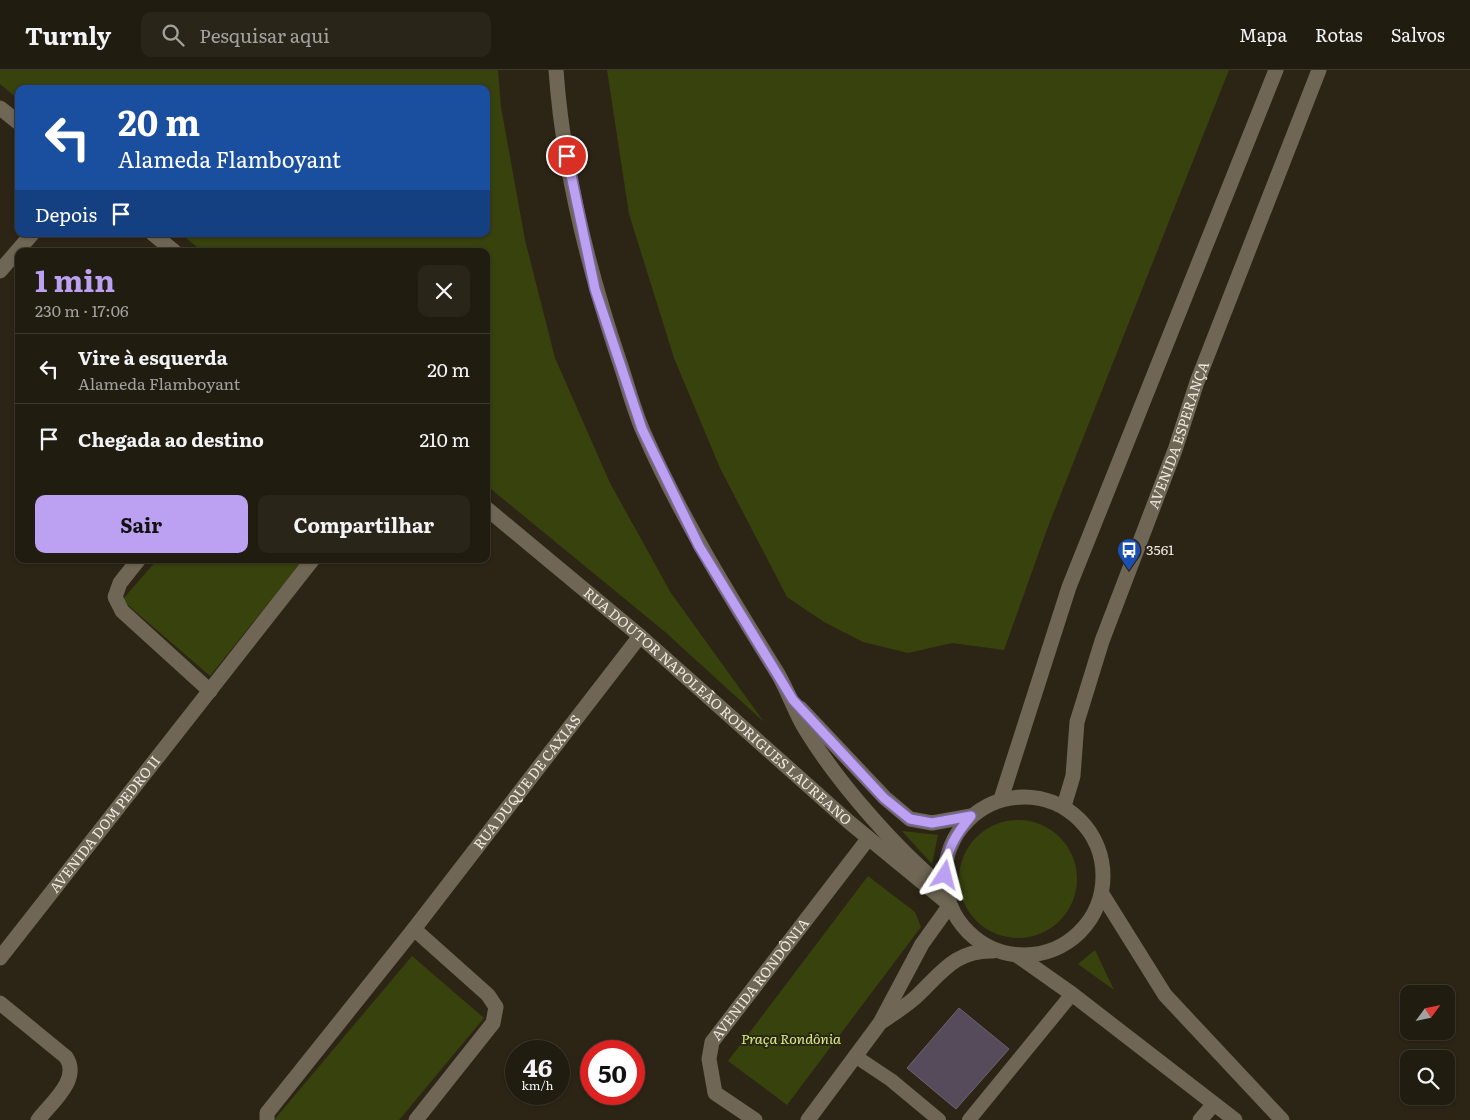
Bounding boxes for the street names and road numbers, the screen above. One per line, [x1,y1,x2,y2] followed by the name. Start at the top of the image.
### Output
[1142,357,1213,511] street label: AVENIDA ESPERANÇA
[580,582,857,829] street label: RUA DOUTOR NAPOLEÃO RODRIGUES LAUREANO
[468,710,585,853] street label: RUA DUQUE DE CAXIAS
[44,751,164,896] street label: AVENIDA DOM PEDRO II
[706,913,813,1044] street label: AVENIDA RONDÔNIA

